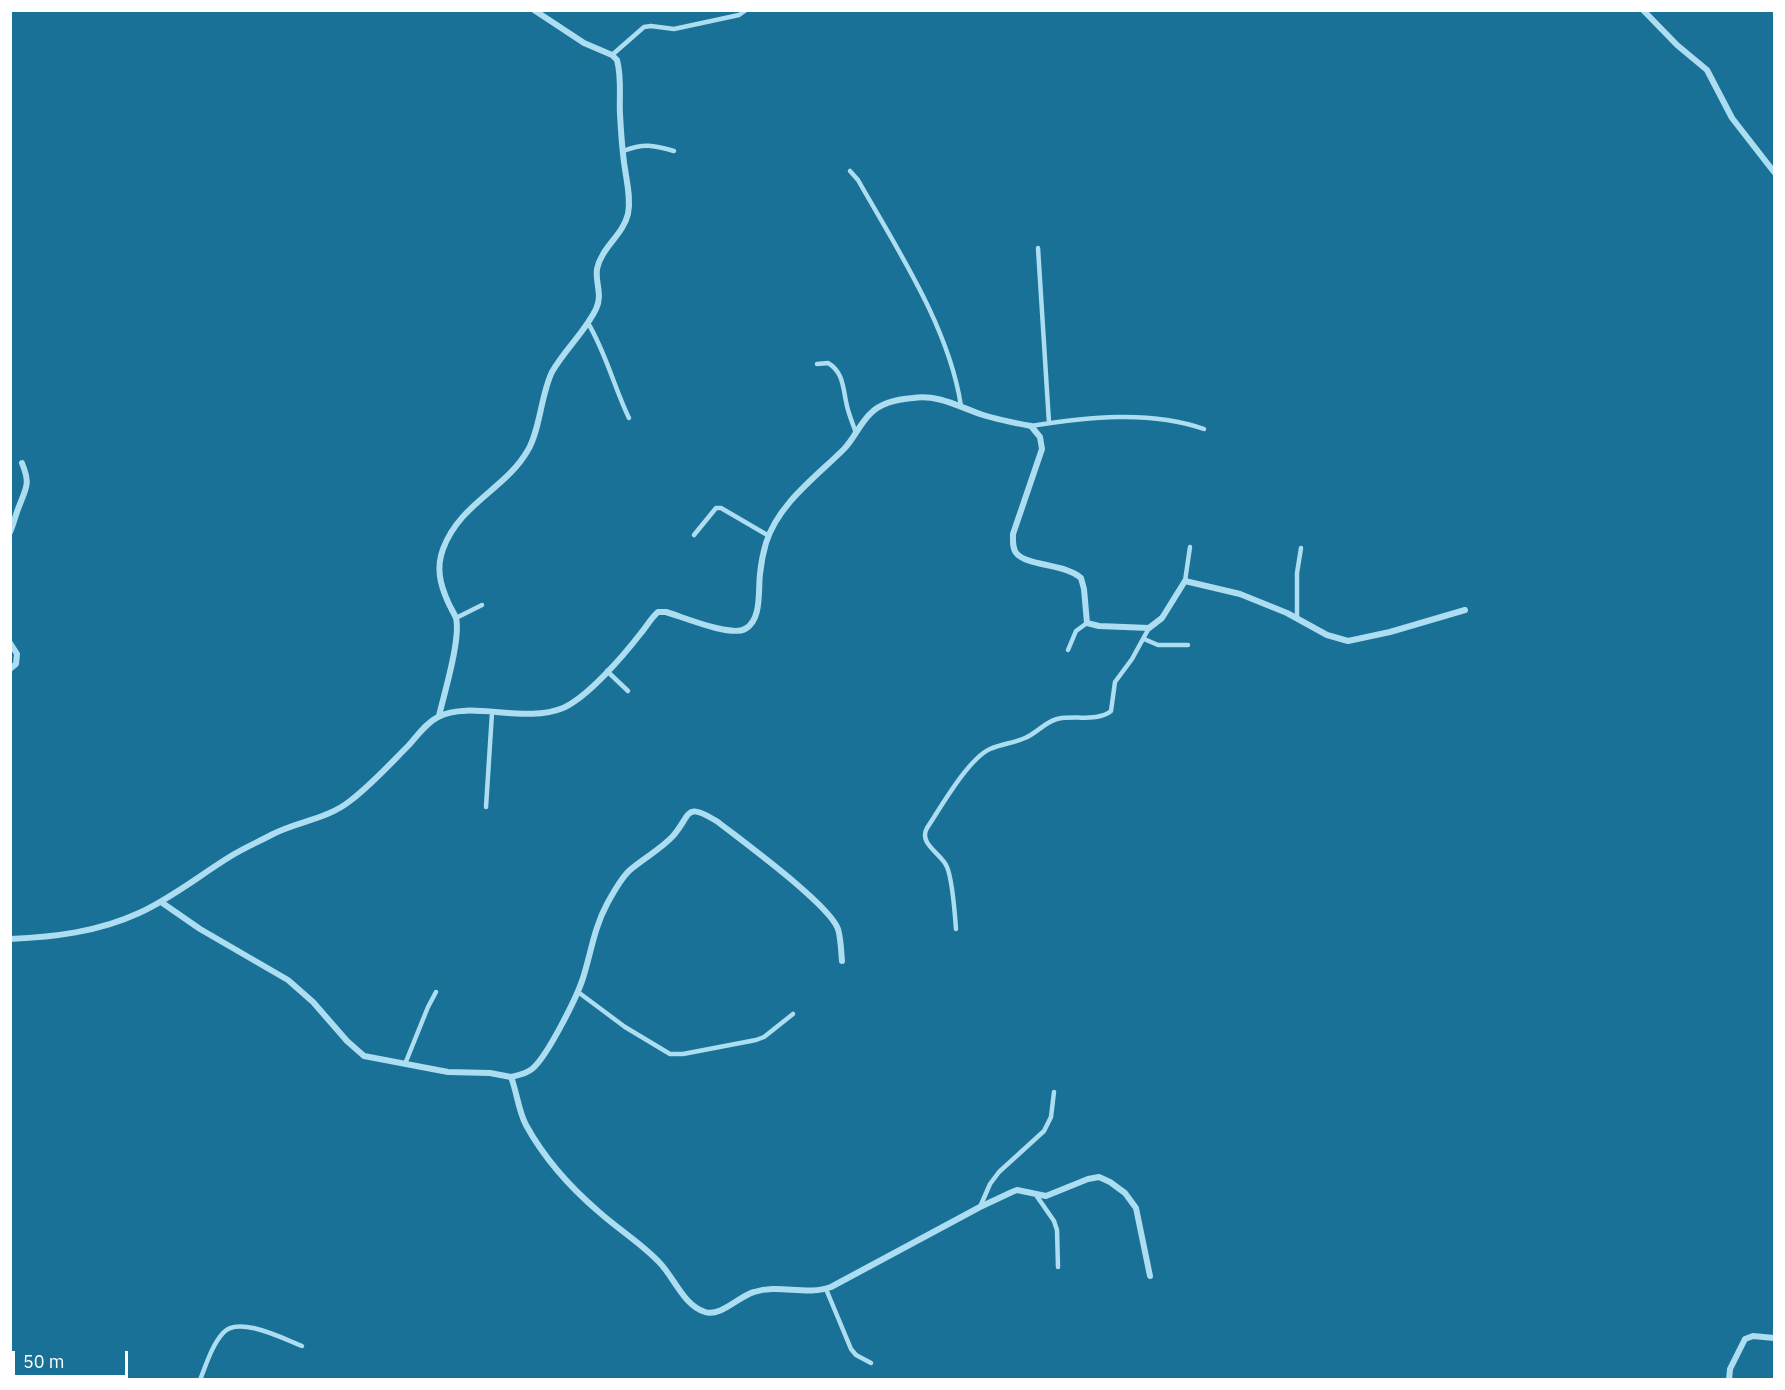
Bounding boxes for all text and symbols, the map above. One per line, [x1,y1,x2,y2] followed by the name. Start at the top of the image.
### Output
[15,1339,130,1377] scale bar
[23,1350,65,1373] text: 50 m

